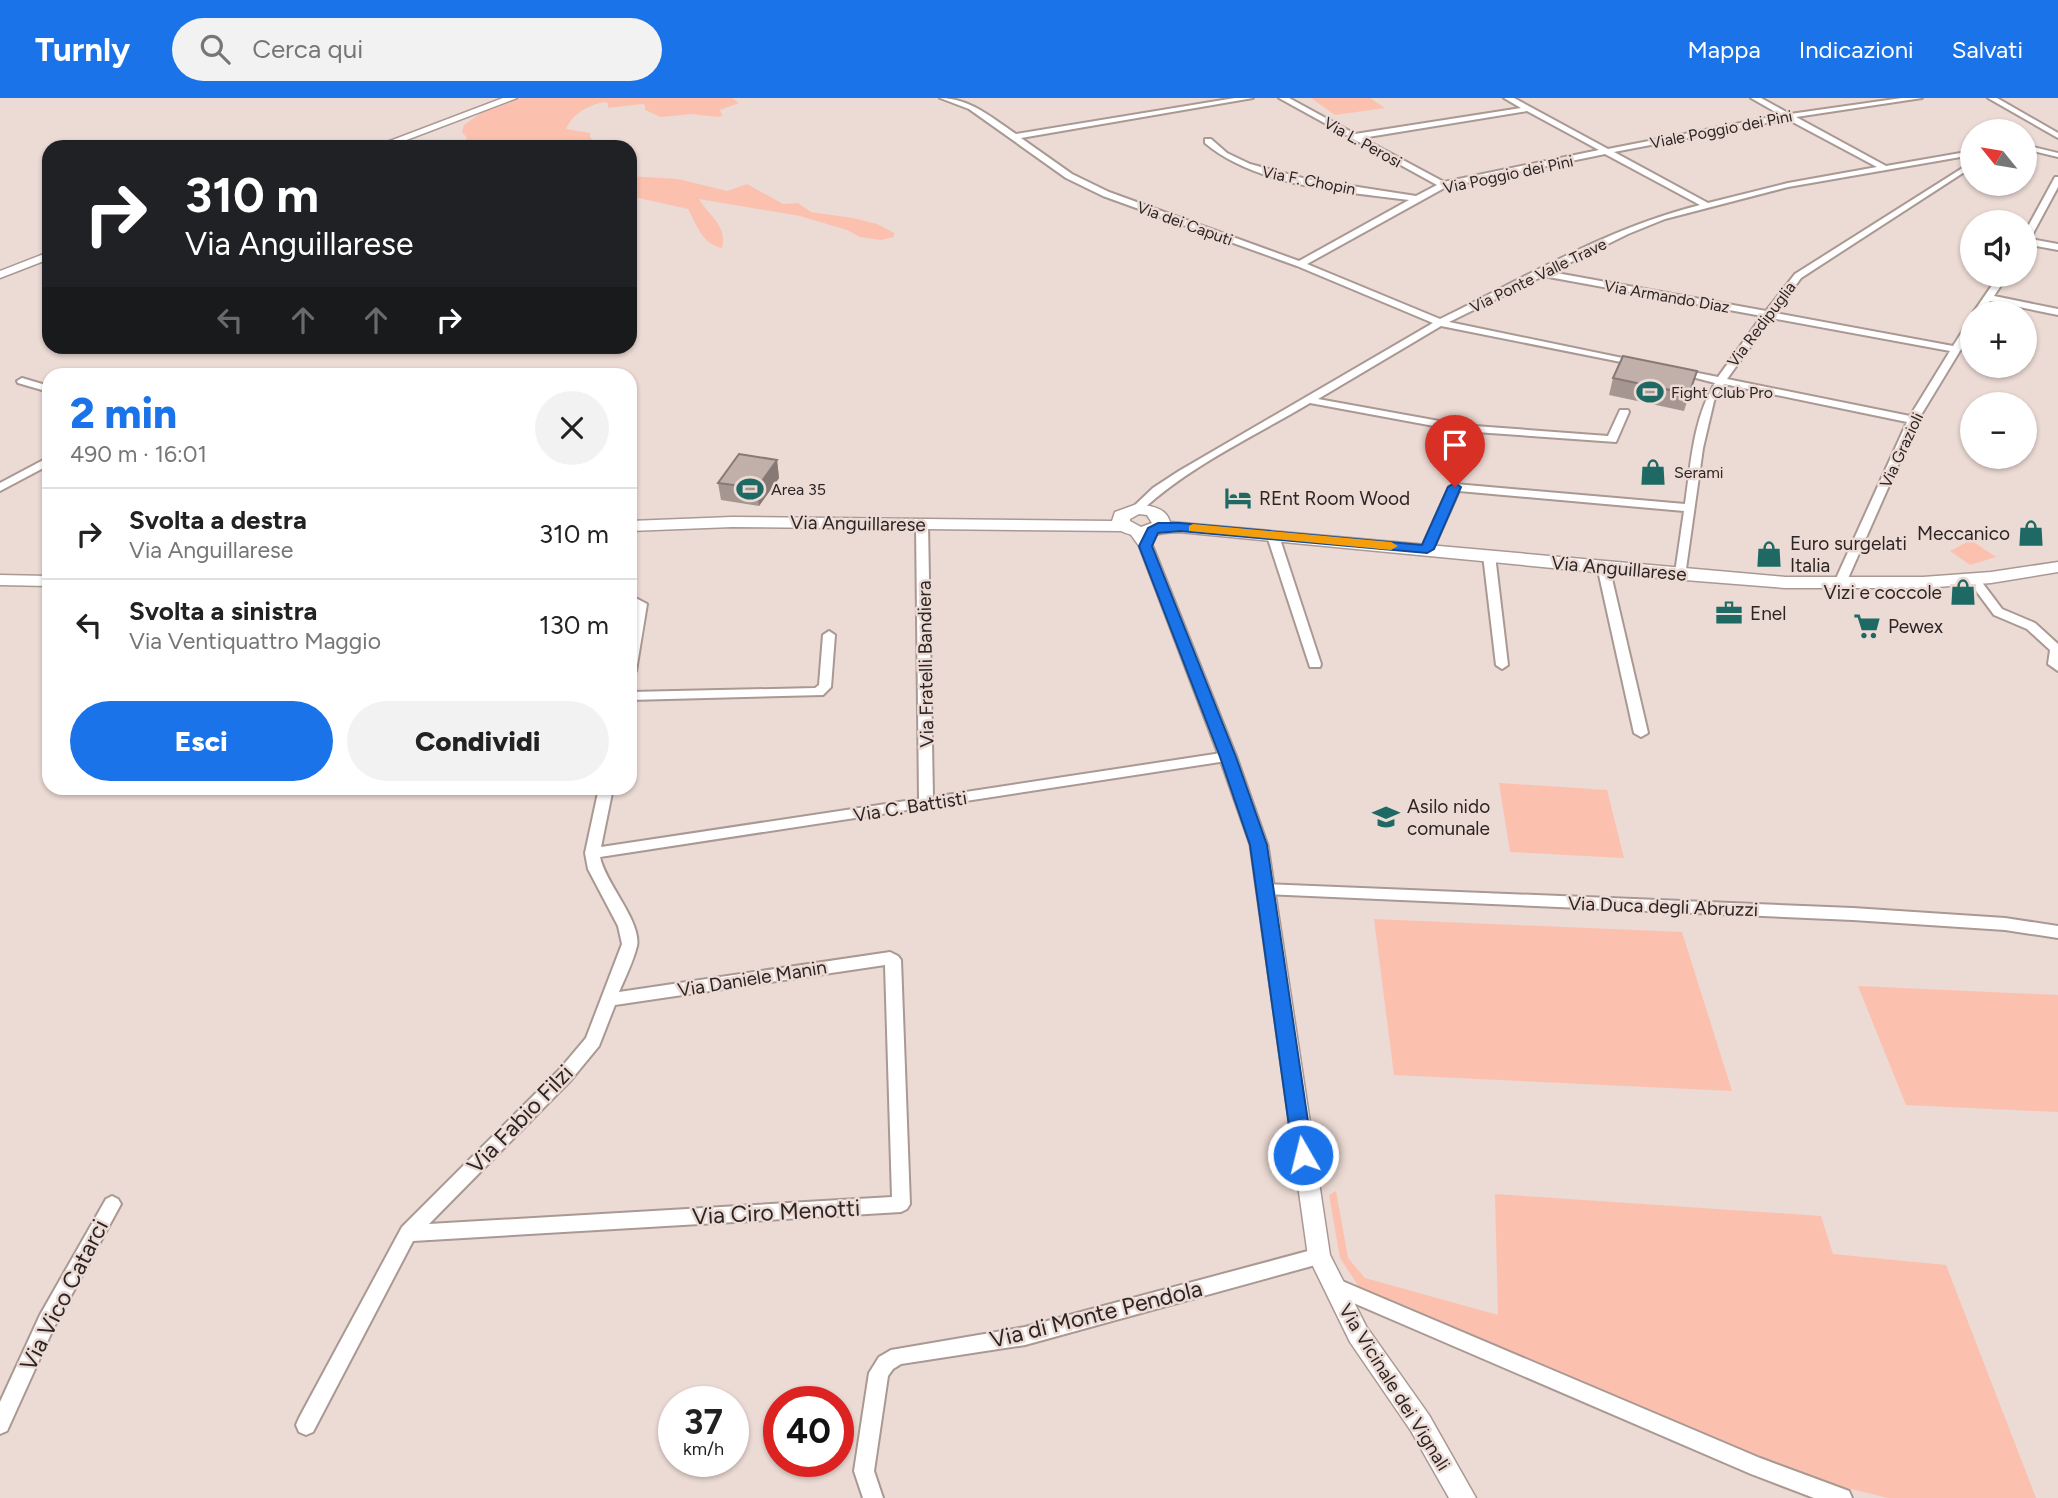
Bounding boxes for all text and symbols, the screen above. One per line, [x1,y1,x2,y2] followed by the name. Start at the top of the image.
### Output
[172,18,662,81] search box
[35,30,130,69] text: Turnly
[196,30,234,68] icon: search
[252,33,363,65] text: Cerca qui
[1688,35,1761,64] text: Mappa
[1799,35,1914,64] text: Indicazioni
[1952,35,2023,64] text: Salvati
[1648,106,1794,153] street label: Viale Poggio dei Pini
[1320,113,1405,172] street label: Via L. Perosi
[1960,119,2037,196] north arrow
[1960,119,2037,469] map controls
[1441,151,1575,198] street label: Via Poggio dei Pini
[1261,162,1357,199] street label: Via F. Chopin
[185,165,319,224] text: 310 m
[70,168,161,259] icon: right
[1134,197,1235,250] street label: Via dei Caputi
[1960,210,2037,287] button: sound
[185,225,413,263] text: Via Anguillarese
[1467,234,1610,317] street label: Via Ponte Valle Trave
[1603,276,1731,317] street label: Via Armando Diaz
[1723,278,1800,371] street label: Via Redipuglia
[211,301,249,339] icon: left
[284,301,322,339] icon: ahead
[357,301,395,339] icon: ahead
[430,301,468,339] icon: right
[1960,301,2037,378] button: +
[1635,377,1665,407] sports icon: Fight Club Pro
[1671,383,1773,402] place label: Fight Club Pro
[70,388,177,439] text: 2 min
[535,391,609,465] button: close
[1960,392,2037,469] button: −
[1876,410,1927,491] street label: Via Grazioli
[1425,415,1485,487] pin
[1436,426,1474,464] icon: arrive
[70,440,207,468] text: 490 m · 16:01
[1638,457,1668,487] shop icon: Serami
[1674,463,1723,482] place label: Serami
[735,474,765,504] sports icon: Area 35
[771,480,826,499] place label: Area 35
[1223,483,1253,513] hotel icon: REnt Room Wood
[1259,487,1410,510] place label: REnt Room Wood
[129,504,307,536] text: Svolta a destra
[790,511,926,536] street label: Via Anguillarese
[70,515,108,553] icon: right
[539,518,609,550] text: 310 m
[2016,518,2046,548] shop icon: Meccanico
[1917,522,2010,545] place label: Meccanico
[1790,532,1907,577] place label: Euro surgelati Italia
[129,536,293,564] text: Via Anguillarese
[1754,539,1784,569] shop icon: Euro surgelati Italia
[1550,551,1688,586] street label: Via Anguillarese
[1948,577,1978,607] shop icon: Vizi e coccole
[913,580,938,748] street label: Via Fratelli Bandiera
[1823,581,1942,604] place label: Vizi e coccole
[129,595,317,627] text: Svolta a sinistra
[1714,598,1744,628] office icon: Enel
[1750,602,1786,625] place label: Enel
[70,606,108,644] icon: left
[539,609,609,641] text: 130 m
[1852,611,1882,641] supermarket icon: Pewex
[1888,615,1943,638] place label: Pewex
[129,627,381,655] text: Via Ventiquattro Maggio
[70,701,333,781] button: Esci
[347,701,609,781] button: Condividi
[852,786,969,827] street label: Via C. Battisti
[1407,795,1490,840] place label: Asilo nido comunale
[1371,802,1401,832] school or university icon: Asilo nido comunale
[1567,892,1758,921] street label: Via Duca degli Abruzzi
[676,955,828,1002] street label: Via Daniele Manin
[461,1059,579,1179] street label: Via Fabio Filzi
[1266,1118,1340,1192] position arrow
[691,1194,861,1230] street label: Via Ciro Menotti
[14,1215,114,1375] street label: Via Vico Catarci
[987,1274,1205,1354] street label: Via di Monte Pendola
[1334,1300,1455,1475] street label: Via Vicinale dei Vignali
[763,1386,854,1477] speed limit sign: 40
[684,1401,723,1443] text: 37
[683,1438,724,1460] text: km/h

